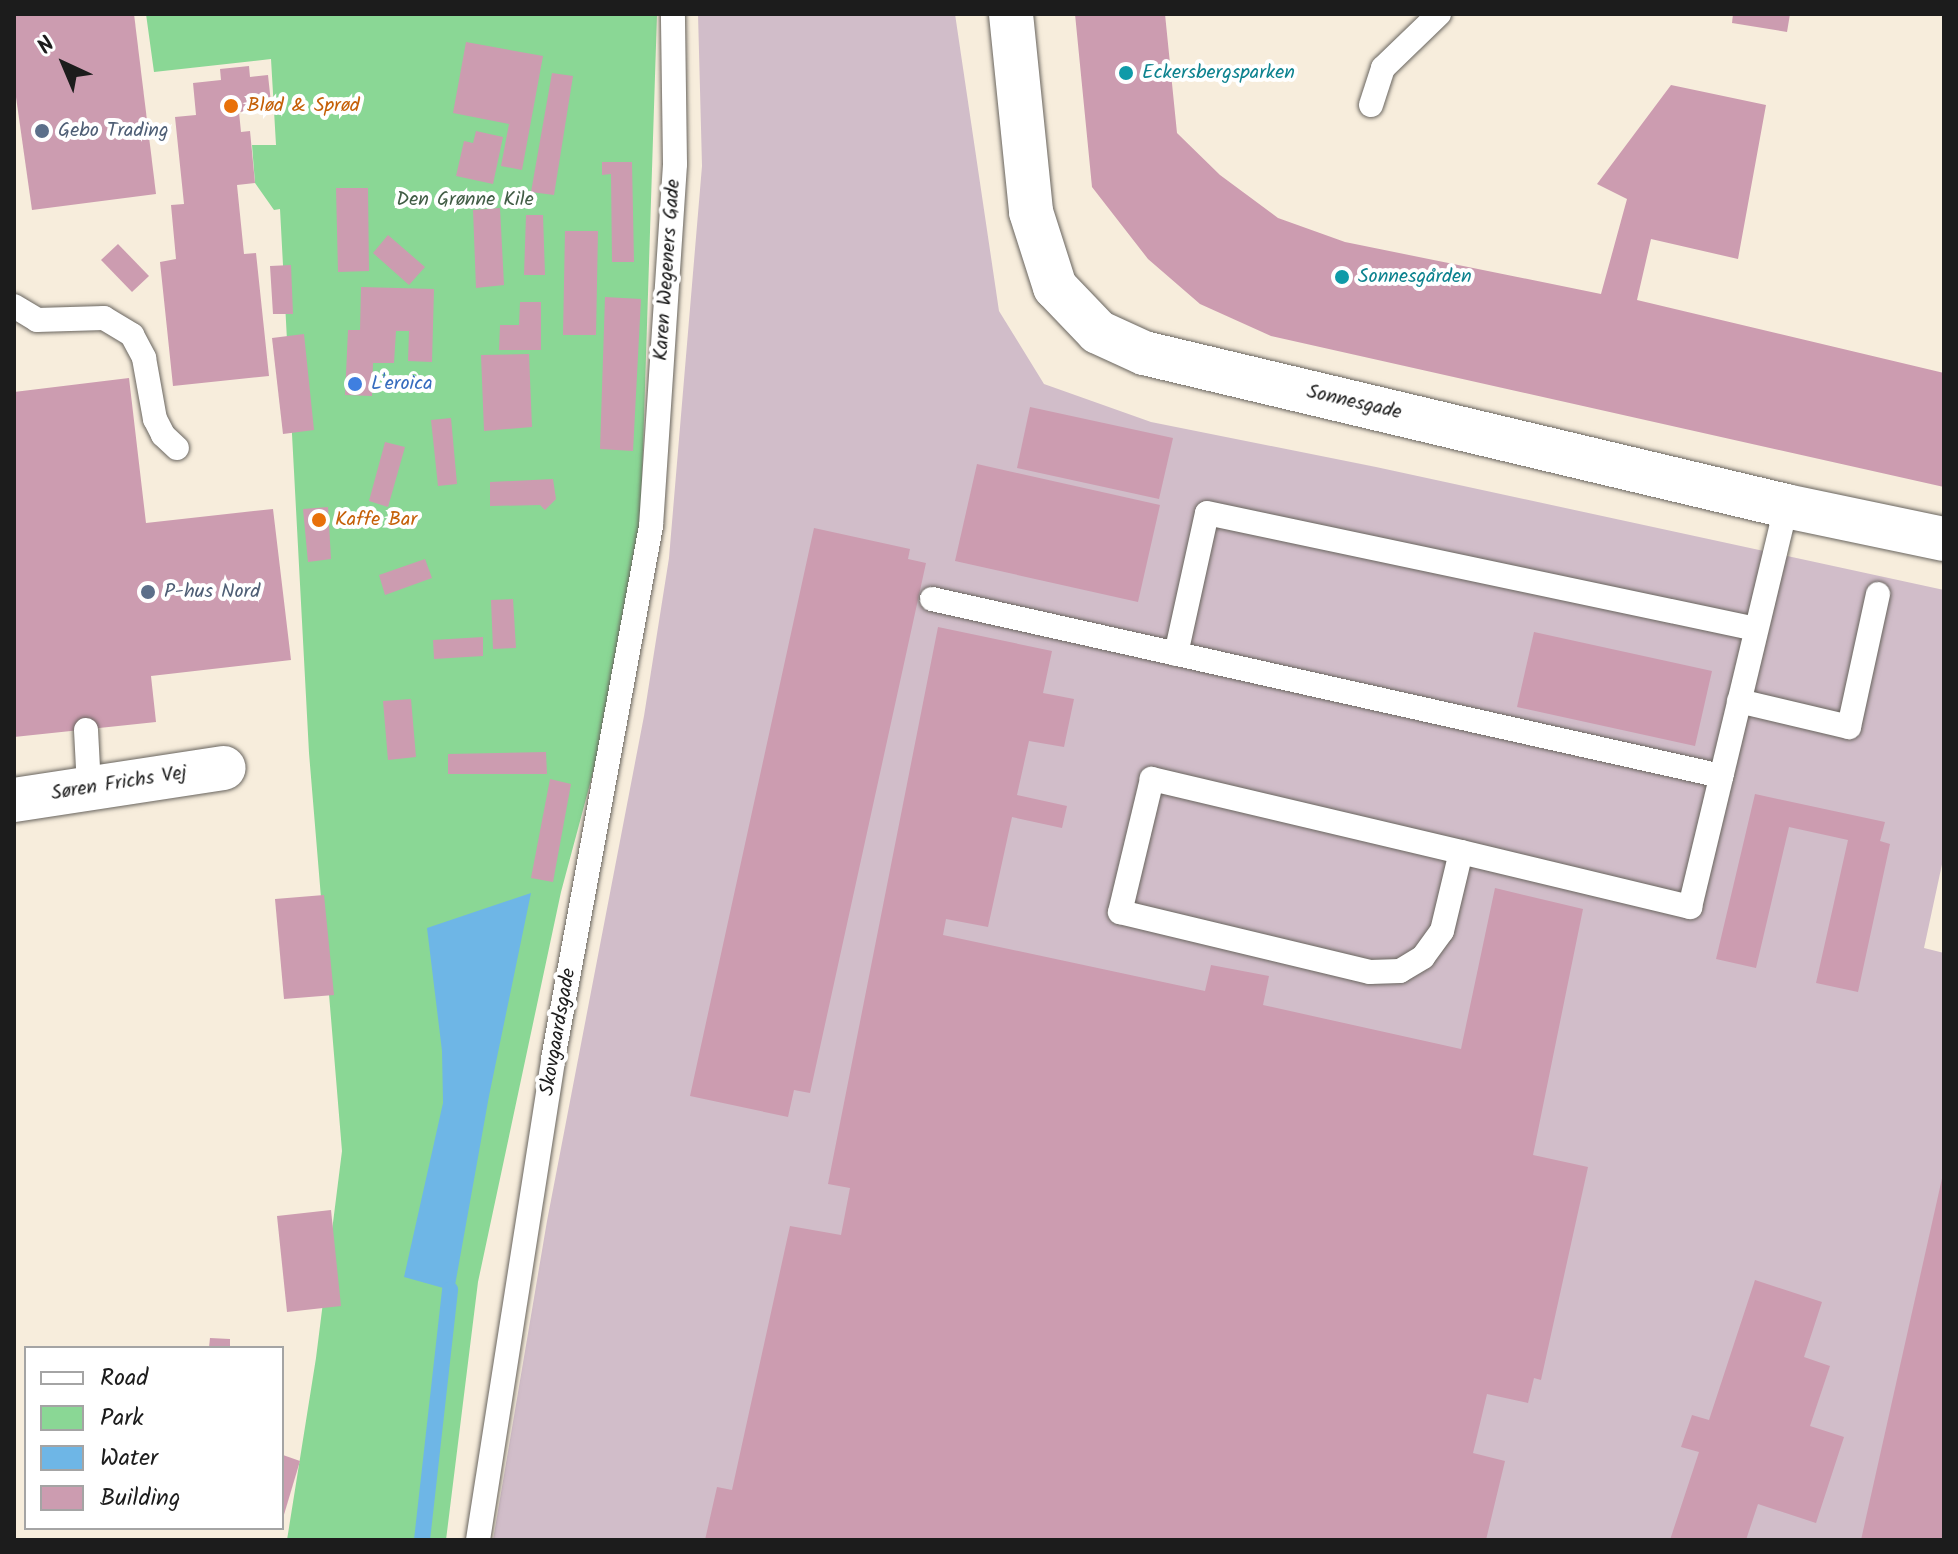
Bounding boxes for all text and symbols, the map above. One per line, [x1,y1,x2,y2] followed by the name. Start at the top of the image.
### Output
[24,24,104,104] north arrow
[30,29,64,64] text: N
[1142,61,1295,85] place label: Eckersbergsparken
[1117,64,1135,82] marker: Eckersbergsparken
[247,94,360,118] place label: Blød & Sprød
[222,97,240,115] marker: Blød & Sprød
[58,119,168,143] place label: Gebo Trading
[33,122,51,140] marker: Gebo Trading
[650,178,686,362] street label: Karen Wegeners Gade
[396,188,534,212] park label: Den Grønne Kile
[1358,265,1472,289] place label: Sonnesgården
[1333,268,1351,286] marker: Sonnesgården
[371,372,433,396] place label: L'eroica
[346,375,364,393] marker: L'eroica
[1304,380,1404,426] street label: Sonnesgade
[335,508,417,532] place label: Kaffe Bar
[310,511,328,529] marker: Kaffe Bar
[164,580,260,604] place label: P-hus Nord
[139,583,157,601] marker: P-hus Nord
[50,761,188,807] street label: Søren Frichs Vej
[536,967,582,1097] street label: Skovgaardsgade
[24,1346,284,1530] legend
[100,1359,148,1398] text: Road
[100,1399,144,1438] text: Park
[100,1439,158,1478] text: Water
[100,1479,180,1518] text: Building

